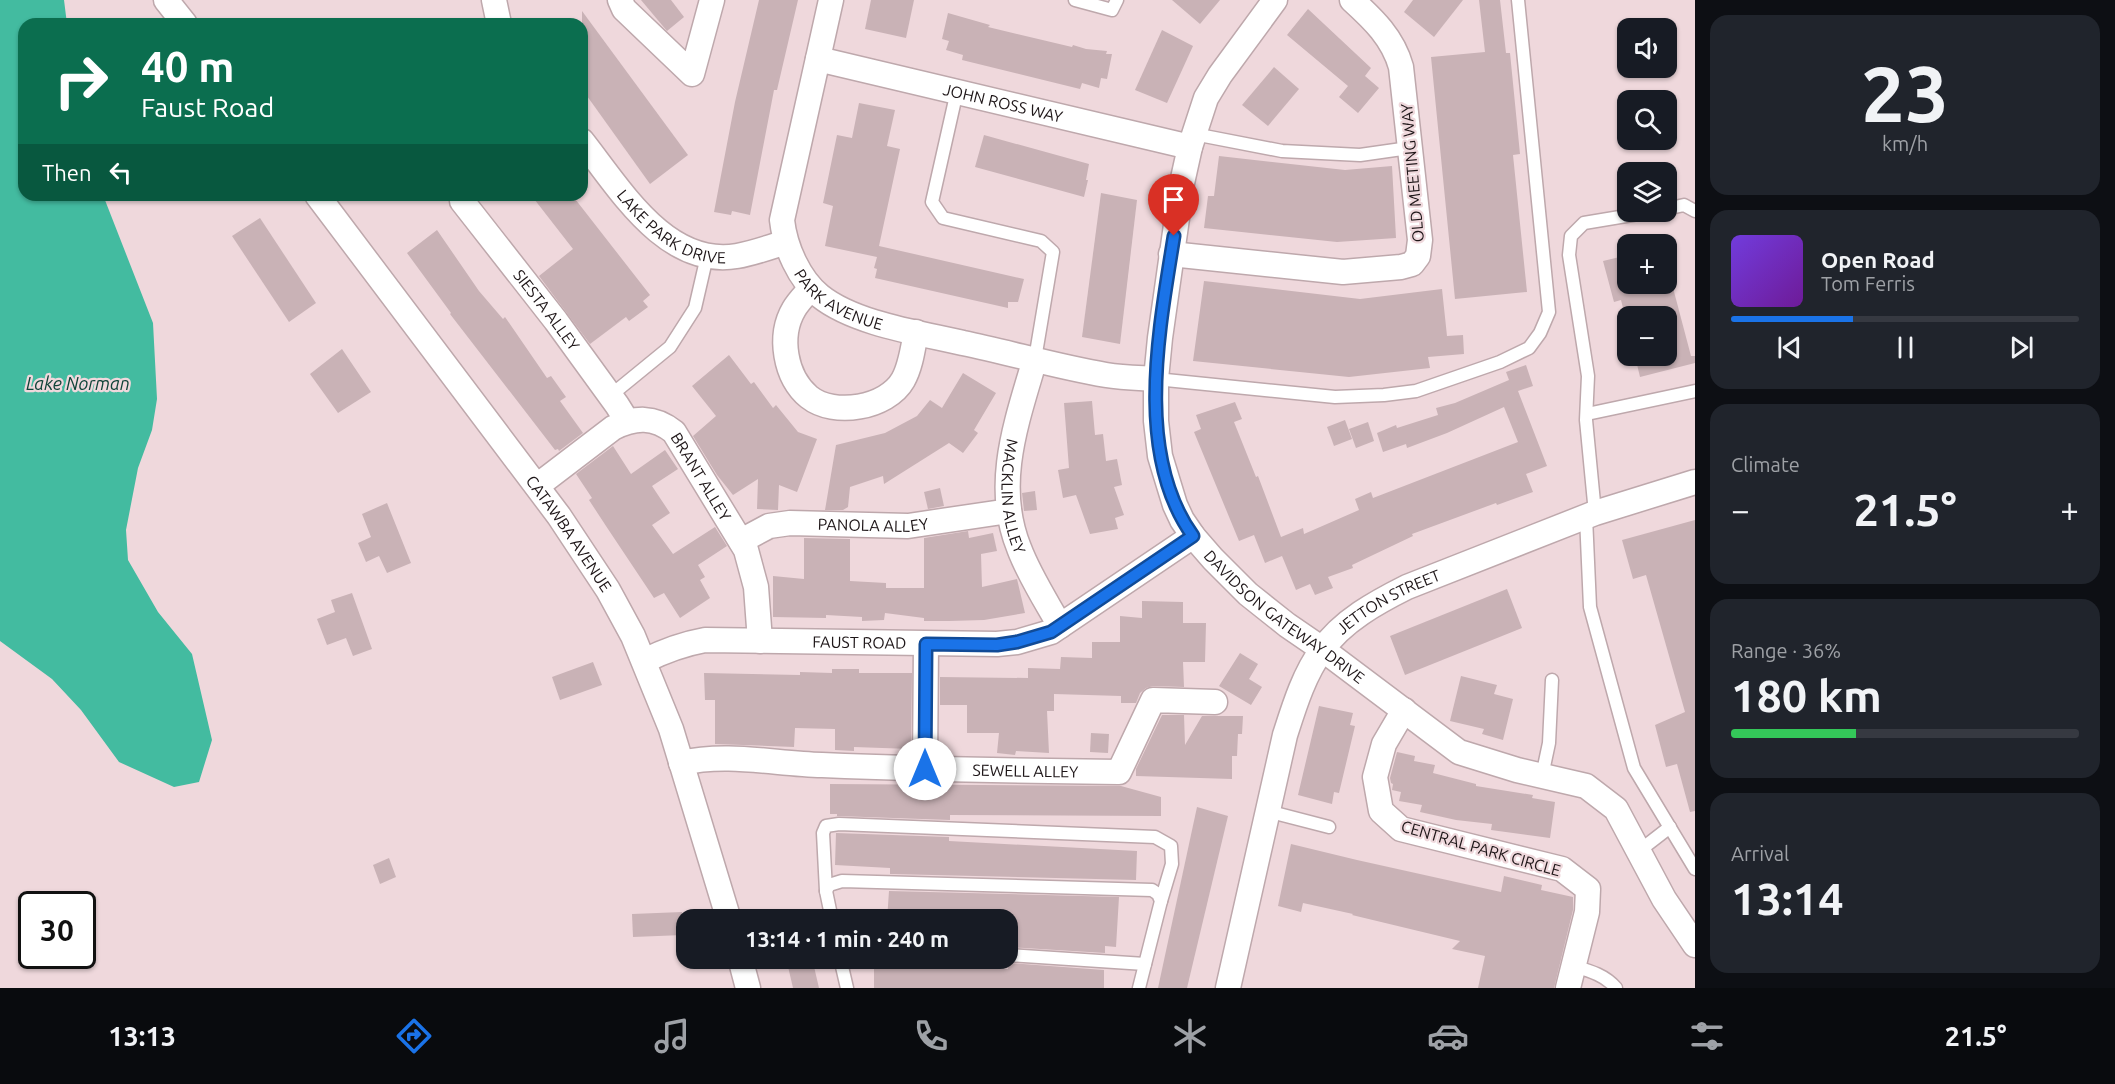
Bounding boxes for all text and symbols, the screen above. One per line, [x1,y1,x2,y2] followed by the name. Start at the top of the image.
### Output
[1617,18,1677,366] map controls
[1617,18,1677,78] button: sound
[42,42,120,120] icon: right
[141,43,235,90] text: 40 m
[1861,49,1949,137] text: 23
[941,80,1065,126] street label: JOHN ROSS WAY
[1617,90,1677,150] button: search
[141,92,274,122] text: Faust Road
[1397,102,1427,243] street label: OLD MEETING WAY
[1882,132,1928,155] text: km/h
[104,156,137,189] icon: left
[42,160,92,185] text: Then
[1617,162,1677,222] button: layers
[1148,174,1199,236] pin
[1157,183,1190,216] icon: arrive
[614,186,726,266] street label: LAKE PARK DRIVE
[1617,234,1677,294] button: +
[1821,247,1935,272] text: Open Road
[791,265,885,333] street label: PARK AVENUE
[510,266,584,354] street label: SIESTA ALLEY
[1821,272,1915,295] text: Tom Ferris
[1617,306,1677,366] button: −
[1773,331,1806,364] icon: previous
[1889,331,1922,364] icon: pause
[2005,331,2038,364] icon: next
[26,373,130,393] water label: Lake Norman
[667,429,735,524] street label: BRANT ALLEY
[999,437,1030,557] street label: MACKLIN ALLEY
[1731,453,1800,476] text: Climate
[523,472,615,595] street label: CATAWBA AVENUE
[1853,484,1957,535] text: 21.5°
[1731,491,1750,528] text: −
[2060,491,2079,528] text: +
[817,514,930,535] street label: PANOLA ALLEY
[1200,546,1368,687] street label: DAVIDSON GATEWAY DRIVE
[1333,566,1443,638] street label: JETTON STREET
[812,632,906,652] street label: FAUST ROAD
[1731,639,1841,662] text: Range · 36%
[1731,670,1882,721] text: 180 km
[893,737,957,801] position arrow
[972,761,1079,781] street label: SEWELL ALLEY
[1399,817,1563,879] street label: CENTRAL PARK CIRCLE
[1731,842,1789,865] text: Arrival
[1731,873,1844,924] text: 13:14
[18,891,96,969] speed limit sign: 30
[745,926,949,951] text: 13:14 · 1 min · 240 m
[393,1015,435,1057] icon: directions
[651,1015,693,1057] icon: music
[910,1015,952,1057] icon: phone
[1169,1015,1211,1057] icon: climate
[1427,1015,1469,1057] icon: car
[1686,1015,1728,1057] icon: filters
[108,1021,176,1051] text: 13:13
[1945,1021,2007,1051] text: 21.5°

